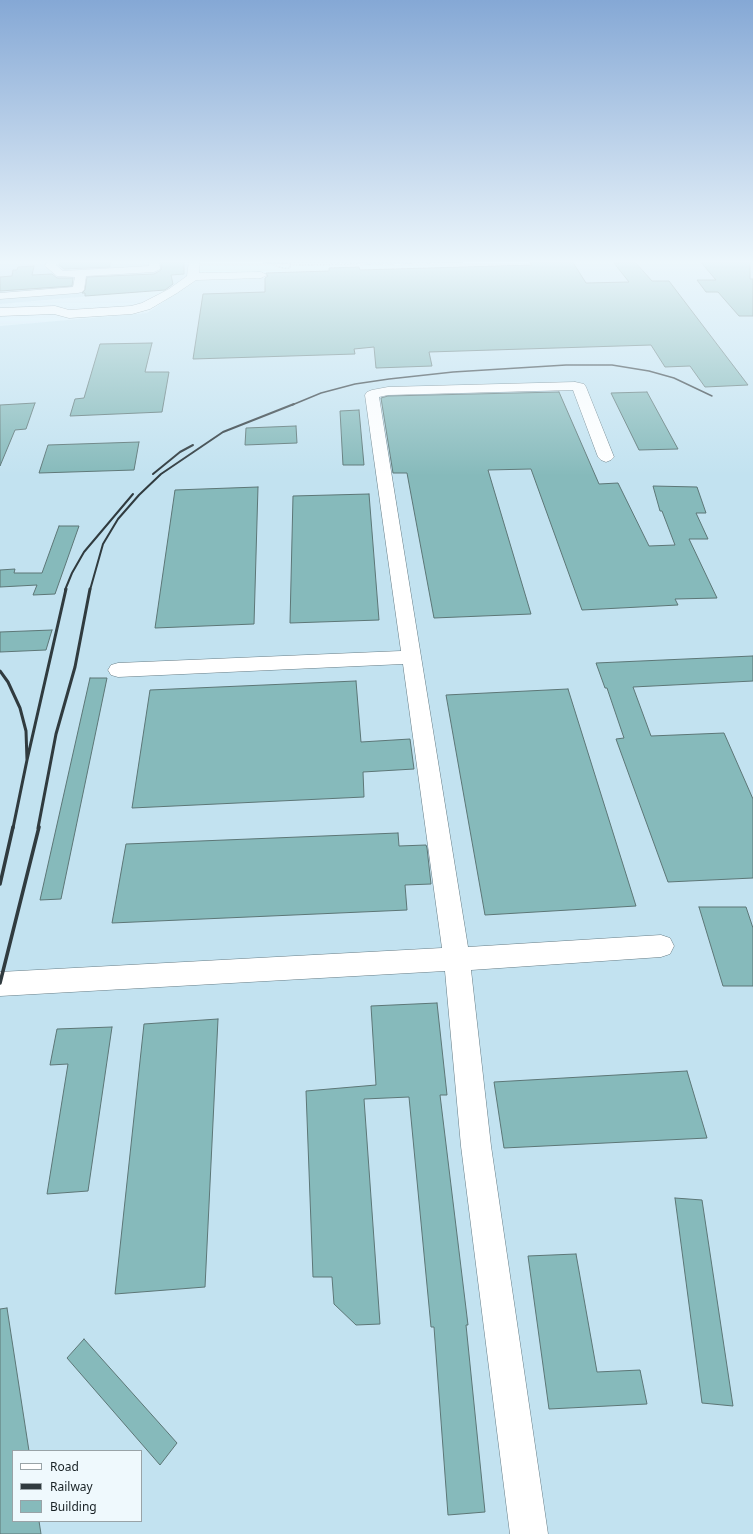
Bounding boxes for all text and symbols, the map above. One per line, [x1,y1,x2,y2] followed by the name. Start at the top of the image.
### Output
[12,1450,142,1522] legend
[50,1458,79,1475] text: Road
[50,1478,93,1495] text: Railway
[50,1498,97,1515] text: Building

